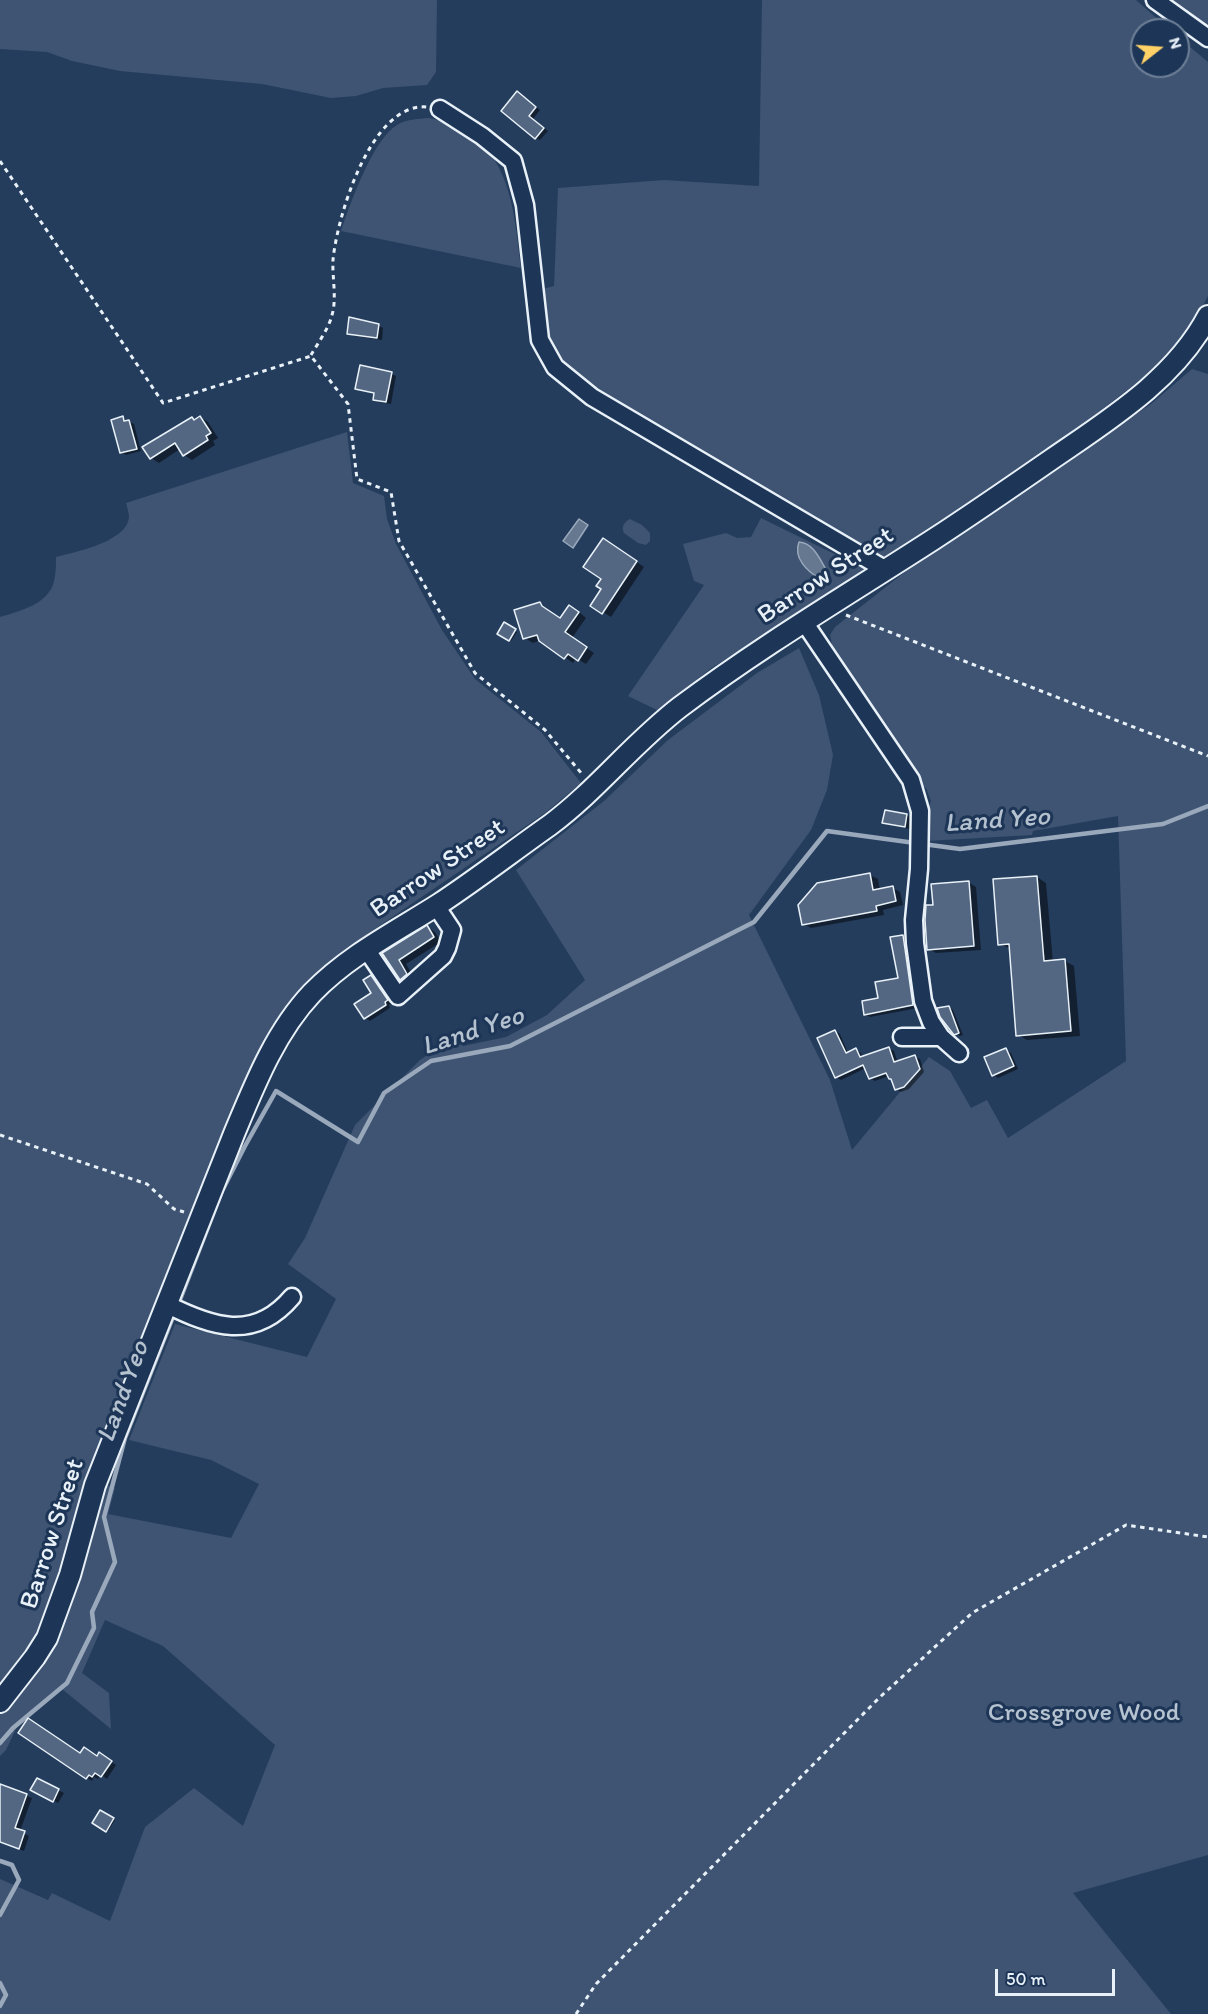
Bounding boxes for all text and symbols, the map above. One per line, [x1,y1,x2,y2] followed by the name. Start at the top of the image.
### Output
[1130,18,1190,78] north arrow
[1165,35,1186,51] text: N
[752,520,900,632] street label: Barrow Street
[943,801,1051,841] water label: Land Yeo
[365,812,511,926] street label: Barrow Street
[418,1000,528,1064] water label: Land Yeo
[91,1337,157,1447] water label: Land Yeo
[14,1455,92,1613] street label: Barrow Street
[988,1697,1180,1729] park label: Crossgrove Wood
[998,1957,1118,1995] scale bar
[1006,1968,1046,1990] text: 50 m

